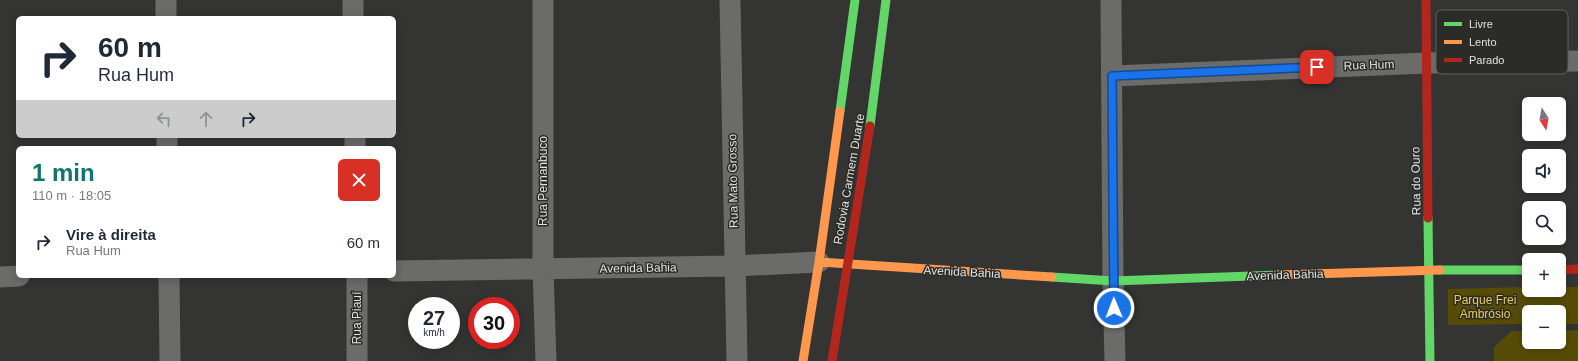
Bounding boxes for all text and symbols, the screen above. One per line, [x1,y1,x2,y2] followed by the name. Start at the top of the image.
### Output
[1436,10,1568,74] legend
[1469,18,1493,30] text: Livre
[32,32,84,84] icon: right
[98,32,162,63] text: 60 m
[1469,36,1497,48] text: Lento
[1300,50,1334,84] pin
[1469,54,1504,66] text: Parado
[1306,56,1328,78] icon: arrive
[1343,57,1395,73] street label: Rua Hum
[98,65,174,85] text: Rua Hum
[1522,97,1566,141] north arrow
[1522,97,1566,349] map controls
[153,108,175,130] icon: left
[195,108,217,130] icon: ahead
[237,108,259,130] icon: right
[831,112,867,246] street label: Rodovia Carmem Duarte
[725,134,741,228] street label: Rua Mato Grosso
[536,136,550,226] street label: Rua Pernanbuco
[1408,146,1424,215] street label: Rua do Ouro
[1522,149,1566,193] button: sound
[32,159,95,186] text: 1 min
[338,159,380,201] button: close
[32,188,111,203] text: 110 m · 18:05
[1522,201,1566,245] button: search
[66,226,156,243] text: Vire à direita
[32,231,54,253] icon: right
[347,234,380,251] text: 60 m
[66,243,121,258] text: Rua Hum
[1522,253,1566,297] button: +
[599,260,677,276] street label: Avenida Bahia
[923,263,1001,281] street label: Avenida Bahia
[1246,267,1324,283] street label: Avenida Bahia
[1093,287,1135,329] position arrow
[350,291,364,344] street label: Rua Piauí
[1454,293,1516,321] park label: Parque Frei Ambrósio
[468,297,520,349] speed limit sign: 30
[1522,305,1566,349] button: −
[423,307,445,329] text: 27
[423,327,445,338] text: km/h

